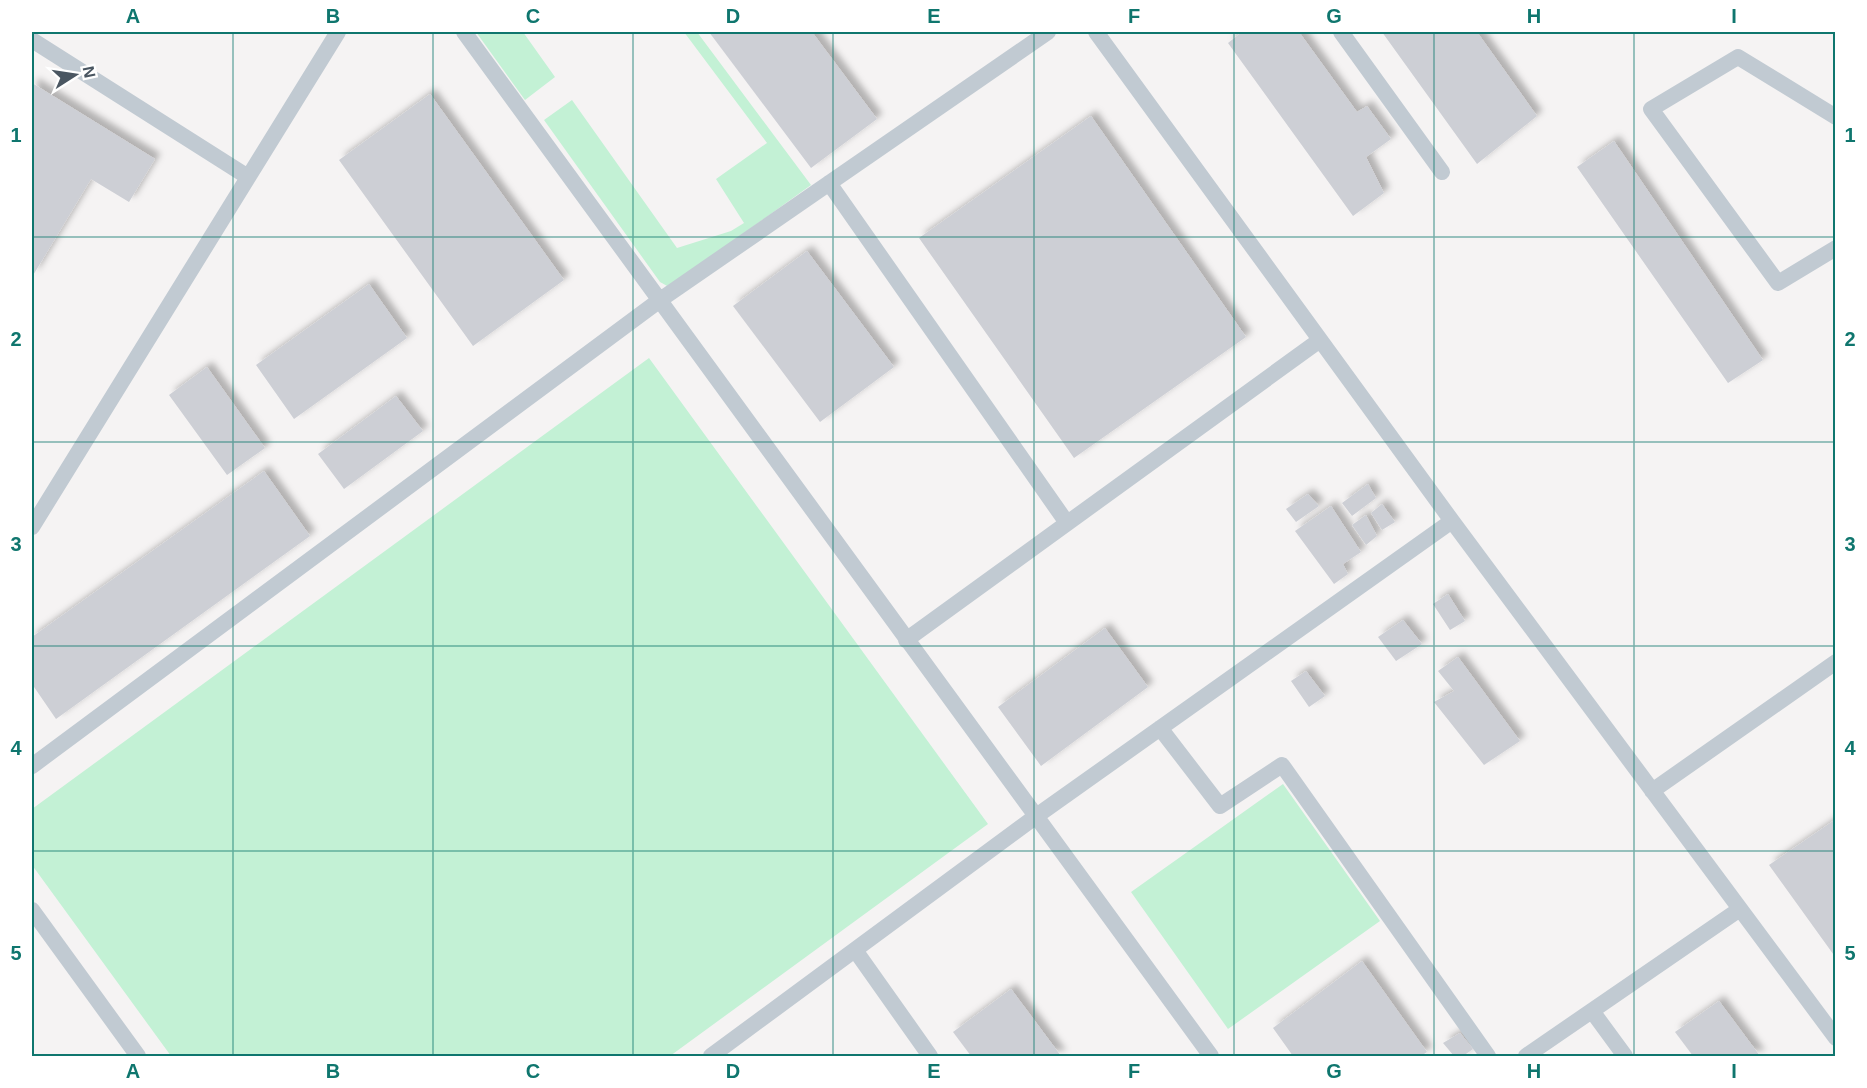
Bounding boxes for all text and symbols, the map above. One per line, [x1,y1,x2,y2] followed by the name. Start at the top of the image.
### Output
[126,5,140,27] text: A
[326,5,340,27] text: B
[526,5,540,27] text: C
[726,5,740,27] text: D
[927,5,941,27] text: E
[1128,5,1140,27] text: F
[1326,5,1342,27] text: G
[1527,5,1541,27] text: H
[1731,5,1737,27] text: I
[45,45,105,105] north arrow
[80,65,99,79] text: N
[10,124,22,146] text: 1
[1844,124,1856,146] text: 1
[10,328,22,350] text: 2
[1844,328,1856,350] text: 2
[10,533,22,555] text: 3
[1844,533,1856,555] text: 3
[10,737,22,759] text: 4
[1844,737,1856,759] text: 4
[10,942,22,964] text: 5
[1844,942,1856,964] text: 5
[126,1060,140,1082] text: A
[326,1060,340,1082] text: B
[526,1060,540,1082] text: C
[726,1060,740,1082] text: D
[927,1060,941,1082] text: E
[1128,1060,1140,1082] text: F
[1326,1060,1342,1082] text: G
[1527,1060,1541,1082] text: H
[1731,1060,1737,1082] text: I

